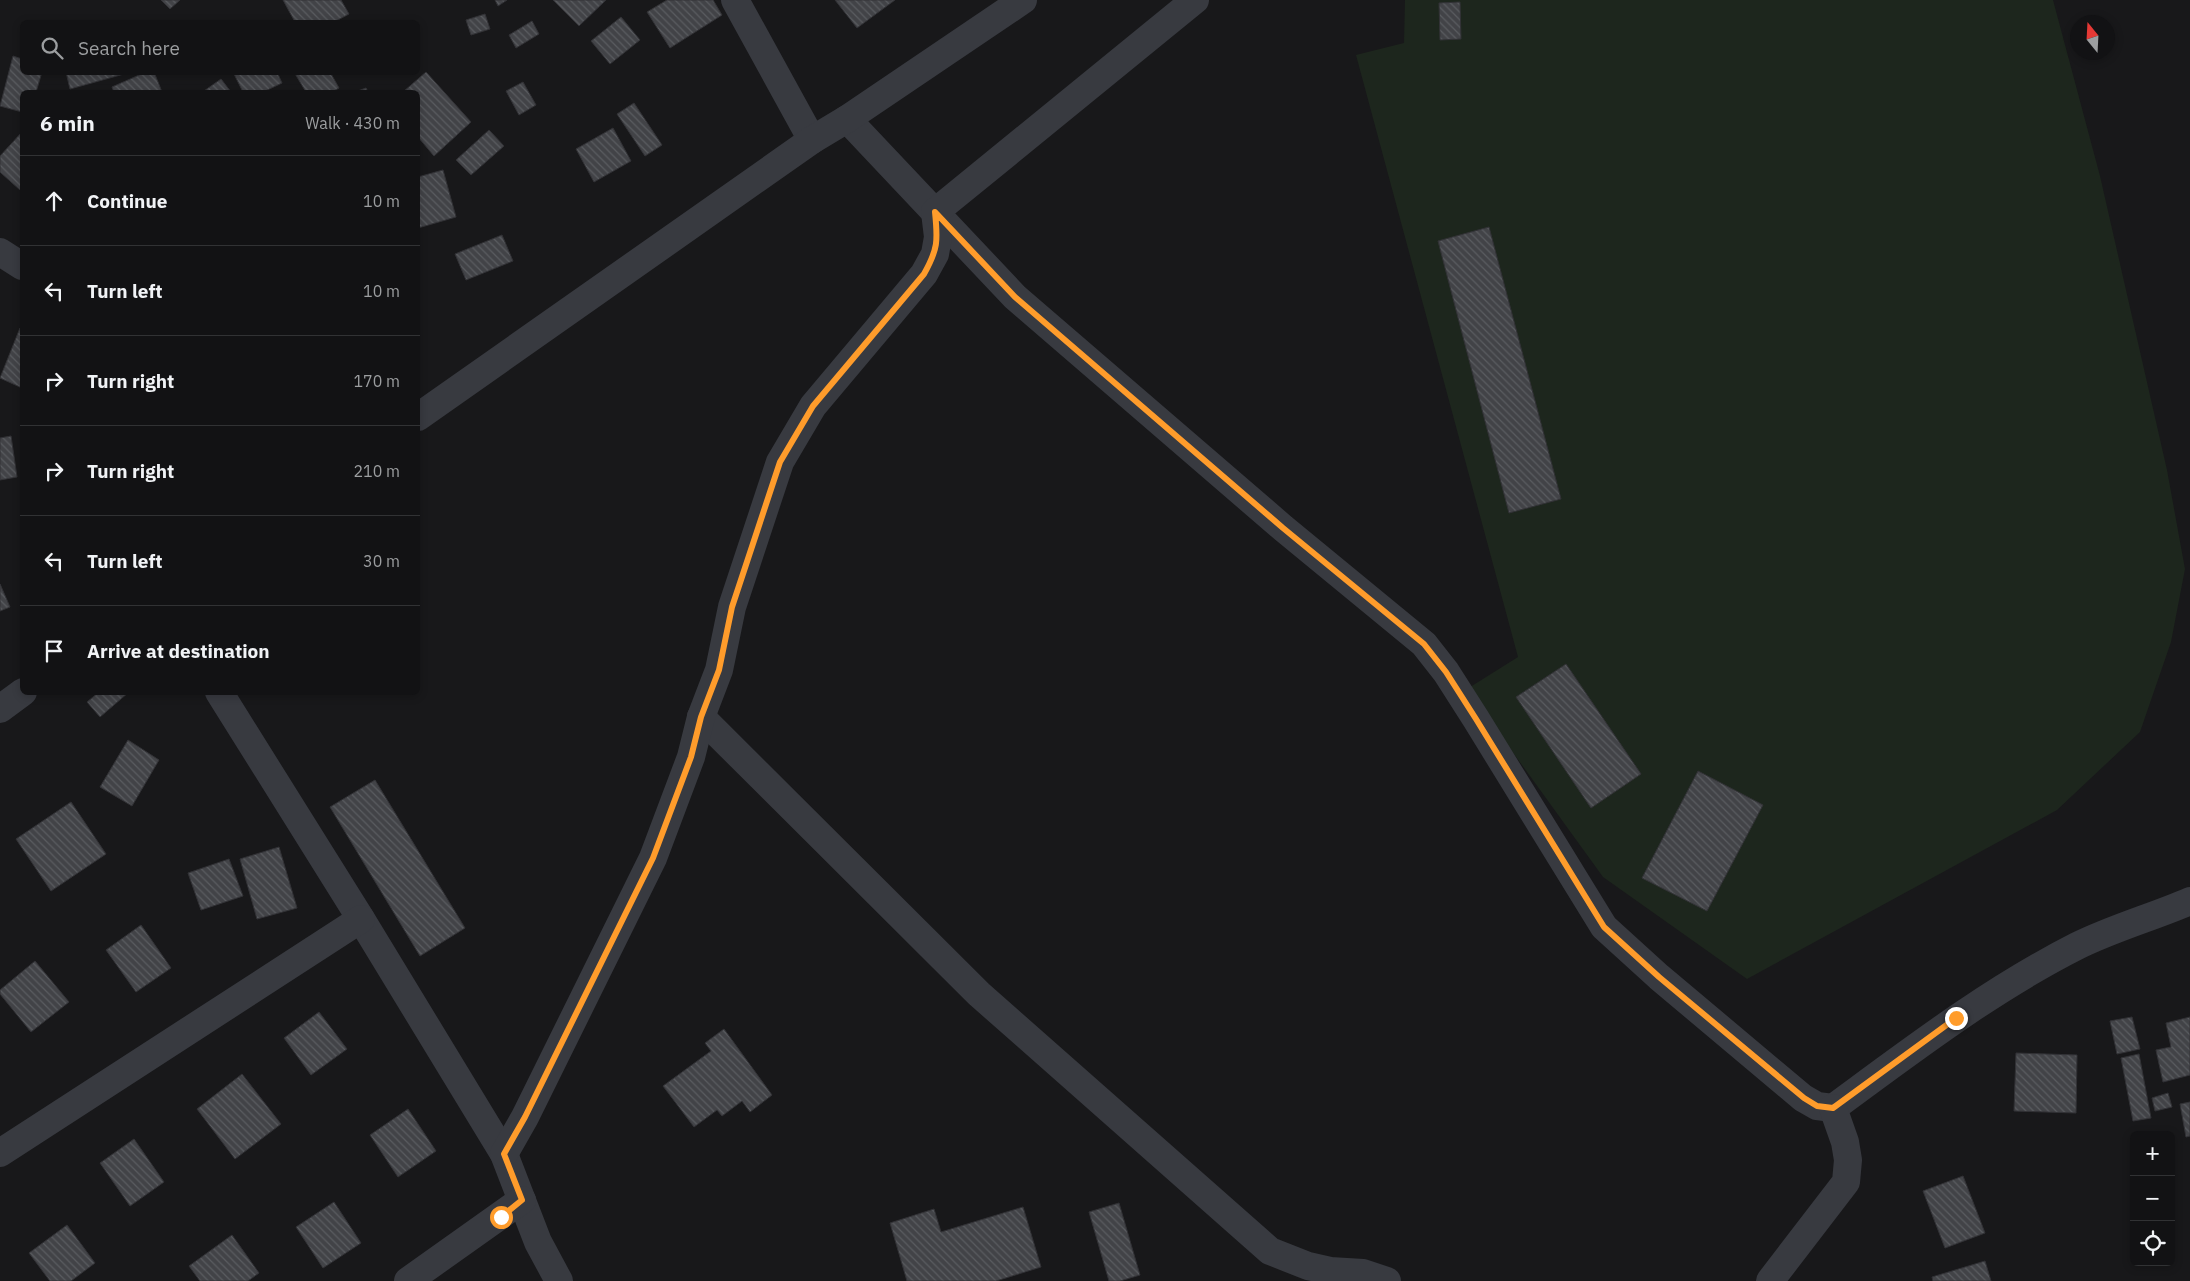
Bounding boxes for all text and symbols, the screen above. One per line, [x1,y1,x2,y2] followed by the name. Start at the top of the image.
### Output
[2070,15,2115,60] north arrow
[20,20,420,75] search box
[38,34,66,62] icon: search
[78,36,180,60] text: Search here
[40,109,95,137] text: 6 min
[305,113,400,133] text: Walk · 430 m
[40,187,68,215] icon: ahead
[87,189,167,213] text: Continue
[363,191,400,211] text: 10 m
[40,277,68,305] icon: left
[87,279,163,303] text: Turn left
[363,281,400,301] text: 10 m
[40,367,68,395] icon: right
[87,369,174,393] text: Turn right
[353,371,400,391] text: 170 m
[40,457,68,485] icon: right
[87,459,174,483] text: Turn right
[353,461,400,481] text: 210 m
[40,547,68,575] icon: left
[87,549,163,573] text: Turn left
[363,551,400,571] text: 30 m
[40,637,68,665] icon: arrive
[87,639,270,663] text: Arrive at destination
[1945,1007,1968,1030] route end
[2130,1131,2175,1266] map controls
[2130,1131,2175,1176] button: +
[2130,1176,2175,1221] button: −
[490,1206,513,1229] route start
[2130,1221,2175,1266] button: locate

